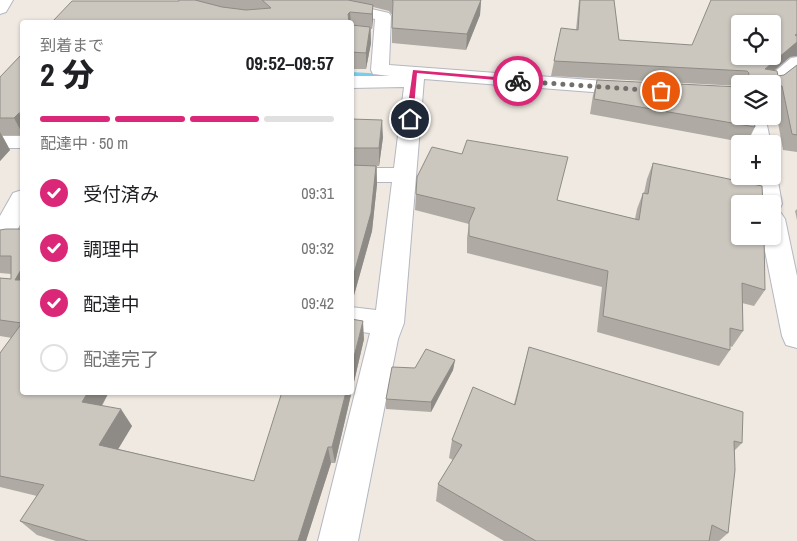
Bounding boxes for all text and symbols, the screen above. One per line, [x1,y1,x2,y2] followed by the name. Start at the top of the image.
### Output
[731,15,781,245] map controls
[731,15,781,65] button: locate
[40,34,104,56] text: 到着まで
[246,50,334,76] text: 09:52–09:57
[40,53,94,96] text: 2 分
[493,56,543,106] courier
[504,67,532,95] icon: bike
[640,70,682,112] pin
[731,75,781,125] button: layers
[647,77,675,105] icon: bag
[389,98,431,140] pin
[396,105,424,133] icon: home
[40,132,128,154] text: 配達中 · 50 m
[731,135,781,185] button: +
[40,179,68,207] icon: check
[83,181,159,207] text: 受付済み
[301,182,334,204] text: 09:31
[731,195,781,245] button: −
[40,234,68,262] icon: check
[83,236,140,262] text: 調理中
[301,237,334,259] text: 09:32
[40,289,68,317] icon: check
[83,291,140,317] text: 配達中
[301,292,334,314] text: 09:42
[83,346,159,372] text: 配達完了

